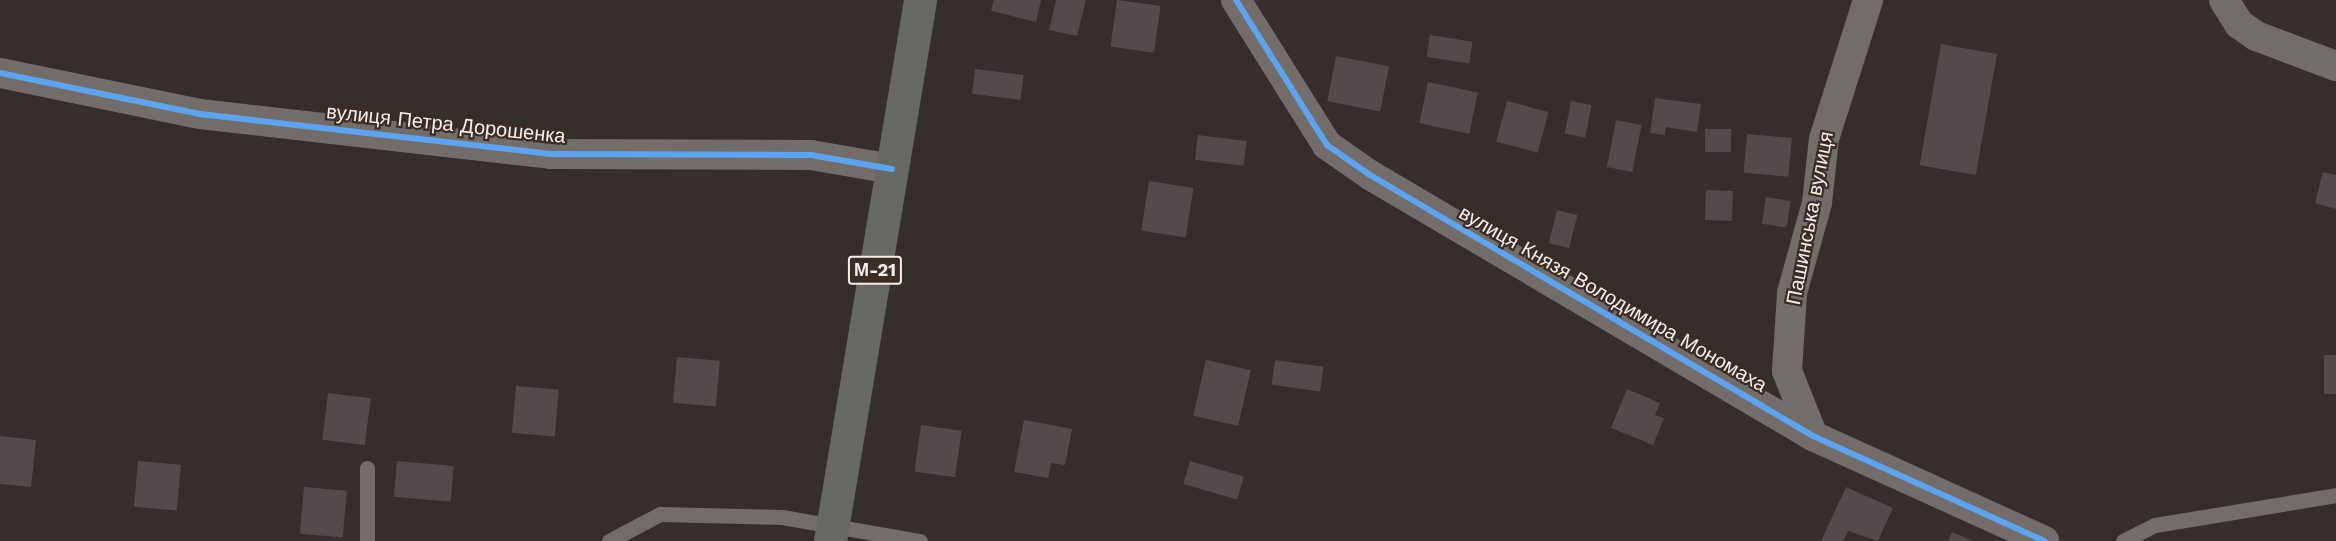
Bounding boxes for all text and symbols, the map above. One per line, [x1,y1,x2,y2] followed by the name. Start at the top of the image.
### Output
[325,100,567,148] street label: вулиця Петра Дорошенка
[1781,129,1839,307] street label: Пашинська вулиця
[1455,201,1771,397] street label: вулиця Князя Володимира Мономаха
[846,255,904,285] road number: М-21

